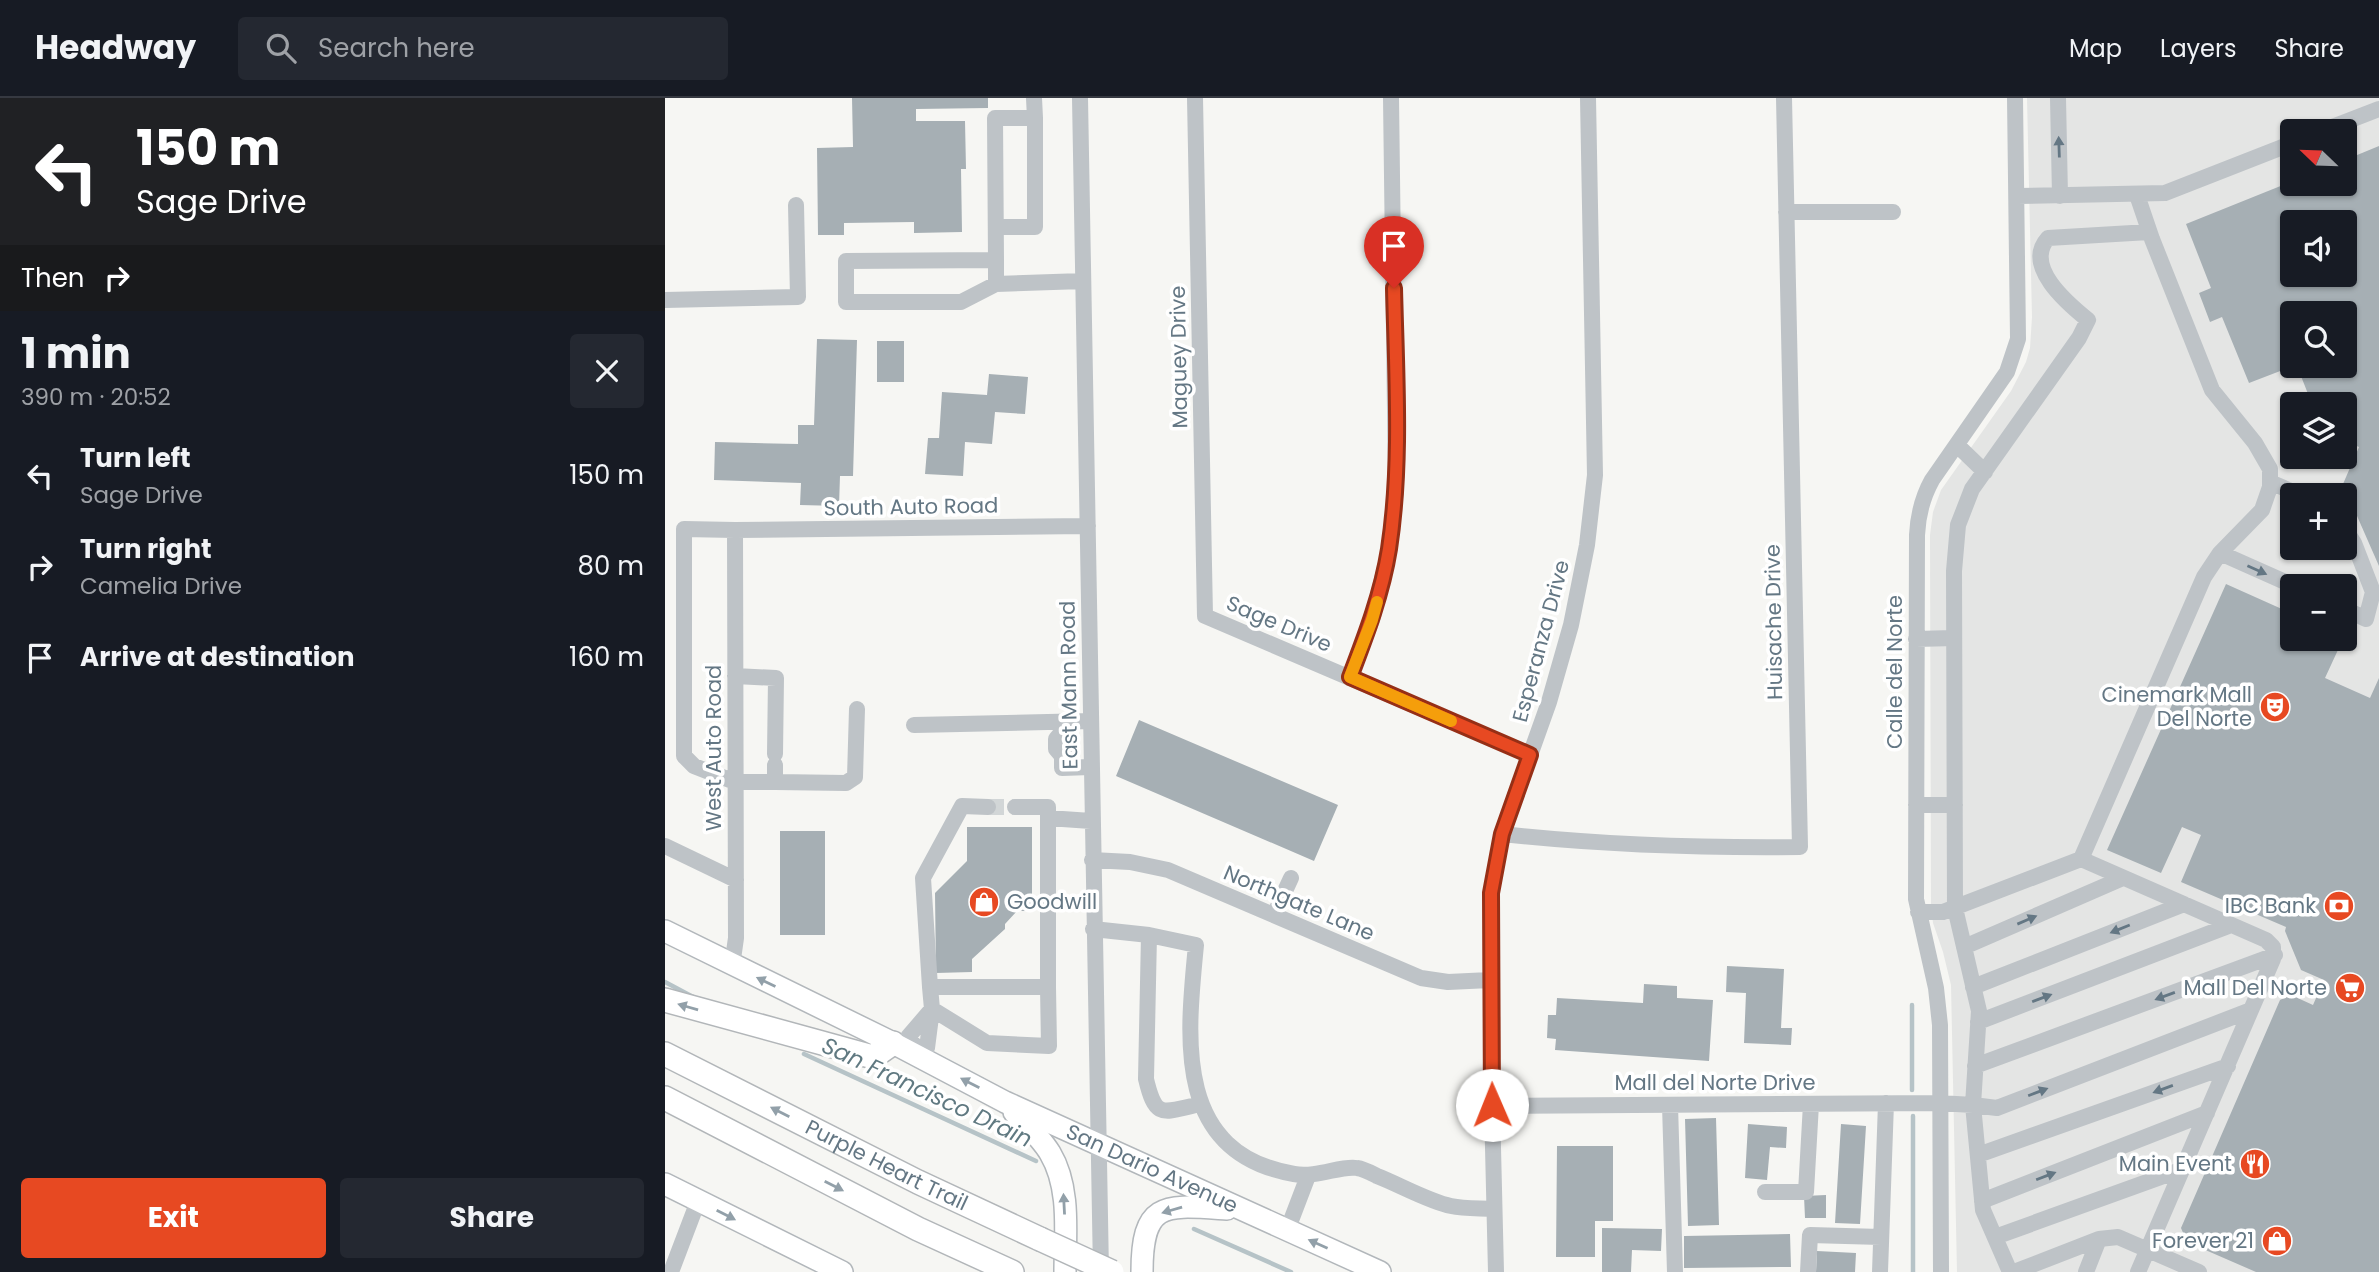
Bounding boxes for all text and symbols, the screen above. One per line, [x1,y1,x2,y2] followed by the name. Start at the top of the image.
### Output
[238,17,728,80] search box
[35,24,196,71] text: Headway
[262,29,300,67] icon: search
[318,30,475,66] text: Search here
[2069,32,2122,65] text: Map
[2160,32,2236,65] text: Layers
[2274,32,2344,65] text: Share
[136,114,281,182] text: 150 m
[2280,119,2357,196] north arrow
[2280,119,2357,651] map controls
[21,126,112,217] icon: left
[2053,136,2065,158] one-way arrow
[136,179,307,224] text: Sage Drive
[2280,210,2357,287] button: sound
[1364,216,1424,288] pin
[1375,227,1413,265] icon: arrive
[98,259,136,297] icon: right
[21,260,84,296] text: Then
[1163,285,1194,429] street label: Maguey Drive
[2280,301,2357,378] button: search
[21,324,131,383] text: 1 min
[570,334,644,408] button: close
[21,381,171,413] text: 390 m · 20:52
[2280,392,2357,469] button: layers
[80,440,191,476] text: Turn left
[21,457,59,495] icon: left
[569,457,644,493] text: 150 m
[80,479,203,511] text: Sage Drive
[2280,483,2357,560] button: +
[823,490,999,523] street label: South Auto Road
[80,531,212,567] text: Turn right
[1758,544,1789,700] street label: Huisache Drive
[21,548,59,586] icon: right
[578,548,644,584] text: 80 m
[1505,557,1576,725] street label: Esperanza Drive
[2247,564,2267,576] one-way arrow
[80,570,242,602] text: Camelia Drive
[2280,574,2357,651] button: −
[1222,588,1336,659] street label: Sage Drive
[1880,595,1909,749] street label: Calle del Norte
[1053,600,1084,770] street label: East Mann Road
[21,639,59,677] icon: arrive
[80,639,355,675] text: Arrive at destination
[569,639,644,675] text: 160 m
[699,665,728,831] street label: West Auto Road
[2101,680,2252,733] place label: Cinemark Mall Del Norte
[2258,690,2292,724] theatre icon: Cinemark Mall Del Norte
[1219,858,1379,947] street label: Northgate Lane
[967,885,1001,919] shop icon: Goodwill
[1007,887,1097,916] place label: Goodwill
[2322,889,2356,923] bank icon: IBC Bank
[2225,891,2316,920] place label: IBC Bank
[2016,914,2037,925] one-way arrow
[2110,924,2131,935] one-way arrow
[2333,971,2367,1005] supermarket icon: Mall Del Norte
[2183,973,2327,1002] place label: Mall Del Norte
[756,976,776,988] one-way arrow
[2154,990,2175,1001] one-way arrow
[2031,992,2052,1003] one-way arrow
[677,1001,699,1012] one-way arrow
[817,1029,1037,1155] water label: San Francisco Drain
[1455,1068,1529,1142] position arrow
[1614,1068,1816,1097] street label: Mall del Norte Drive
[960,1078,980,1089] one-way arrow
[2153,1084,2174,1095] one-way arrow
[2028,1087,2049,1098] one-way arrow
[770,1107,790,1118] one-way arrow
[800,1112,973,1217] street label: Purple Heart Trail
[1062,1117,1243,1220] street label: San Dario Avenue
[2238,1147,2272,1181] restaurant icon: Main Event
[2119,1149,2232,1178] place label: Main Event
[2035,1171,2056,1182] one-way arrow
[21,1178,326,1258] button: Exit
[340,1178,644,1258] button: Share
[825,1180,844,1192] one-way arrow
[1058,1193,1069,1215] one-way arrow
[1161,1206,1182,1216] one-way arrow
[716,1210,736,1221] one-way arrow
[2260,1224,2294,1258] shop icon: Forever 21
[2152,1226,2254,1255] place label: Forever 21
[1307,1239,1328,1250] one-way arrow

